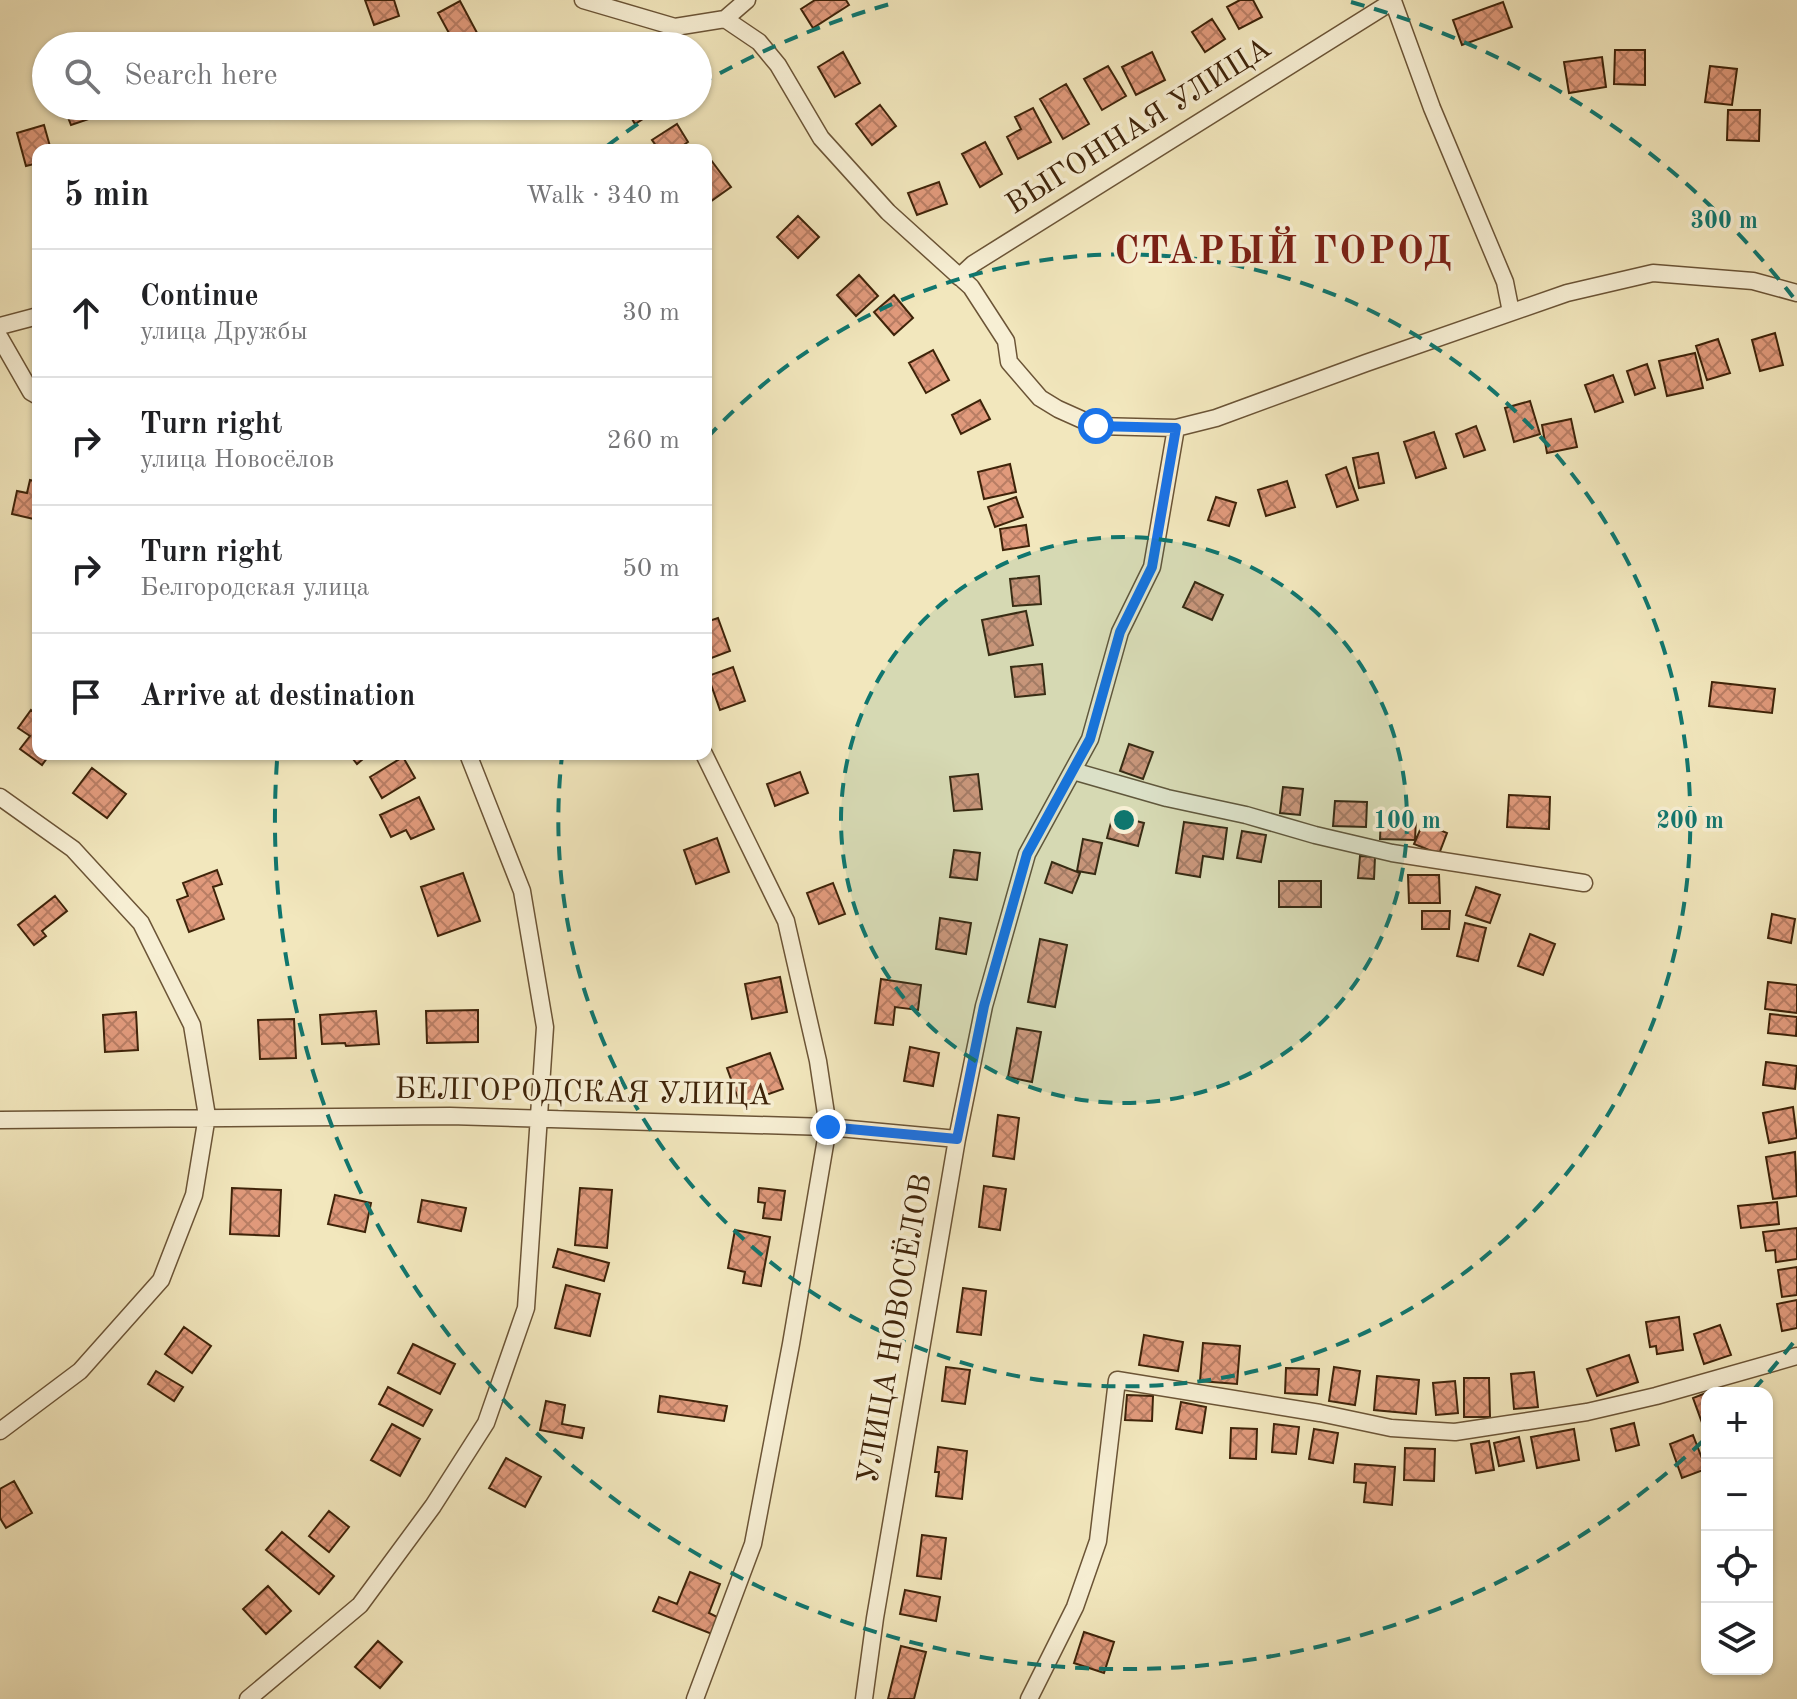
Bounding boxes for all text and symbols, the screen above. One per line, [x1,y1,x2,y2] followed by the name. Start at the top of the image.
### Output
[32,32,712,120] search box
[1001,33,1277,221] street label: ВЫГОННАЯ УЛИЦА
[60,54,104,98] icon: search
[124,61,278,91] text: Search here
[64,179,149,213] text: 5 min
[526,183,680,209] text: Walk · 340 m
[1690,210,1758,234] text: 300 m
[1114,226,1454,272] district label: СТАРЫЙ ГОРОД
[140,282,259,312] text: Continue
[64,291,108,335] icon: ahead
[622,300,680,326] text: 30 m
[140,319,308,345] text: улица Дружбы
[1078,408,1114,444] route start
[140,410,282,440] text: Turn right
[64,419,108,463] icon: right
[607,428,680,454] text: 260 m
[140,447,334,473] text: улица Новосёлов
[140,538,282,568] text: Turn right
[64,547,108,591] icon: right
[622,556,680,582] text: 50 m
[140,575,369,601] text: Белгородская улица
[64,675,108,719] icon: arrive
[140,682,415,712] text: Arrive at destination
[1110,806,1138,834] centre of rings
[1373,810,1441,834] text: 100 m
[1656,810,1724,834] text: 200 m
[394,1075,772,1111] street label: БЕЛГОРОДСКАЯ УЛИЦА
[810,1109,846,1145] route end
[850,1171,938,1486] street label: УЛИЦА НОВОСЁЛОВ
[1701,1387,1773,1675] map controls
[1701,1387,1773,1459] button: +
[1701,1459,1773,1531] button: −
[1701,1531,1773,1603] button: locate
[1701,1603,1773,1675] button: layers

